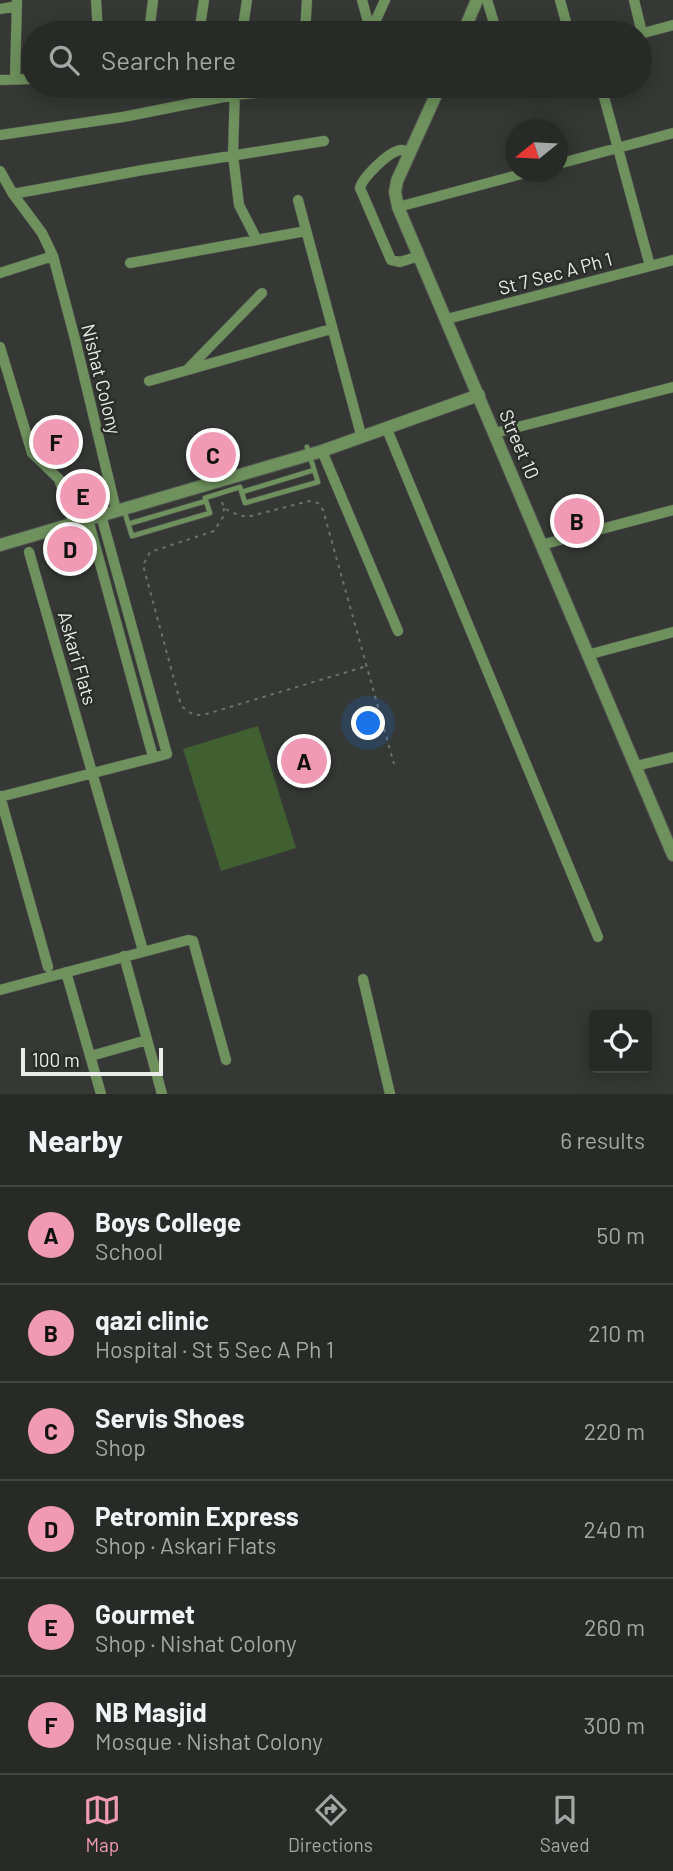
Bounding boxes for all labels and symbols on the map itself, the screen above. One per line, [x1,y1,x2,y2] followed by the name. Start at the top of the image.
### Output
[505,119,568,182] north arrow
[496,247,614,299] street label: St 7 Sec A Ph 1
[77,321,127,437] street label: Nishat Colony
[495,406,545,482] street label: Street 10
[33,416,79,468] pin: F
[190,429,236,481] pin: C
[60,470,106,522] pin: E
[554,495,600,547] pin: B
[47,523,93,575] pin: D
[54,609,102,707] street label: Askari Flats
[351,706,385,740] your location
[281,735,327,787] pin: A
[21,1045,163,1077] scale bar

